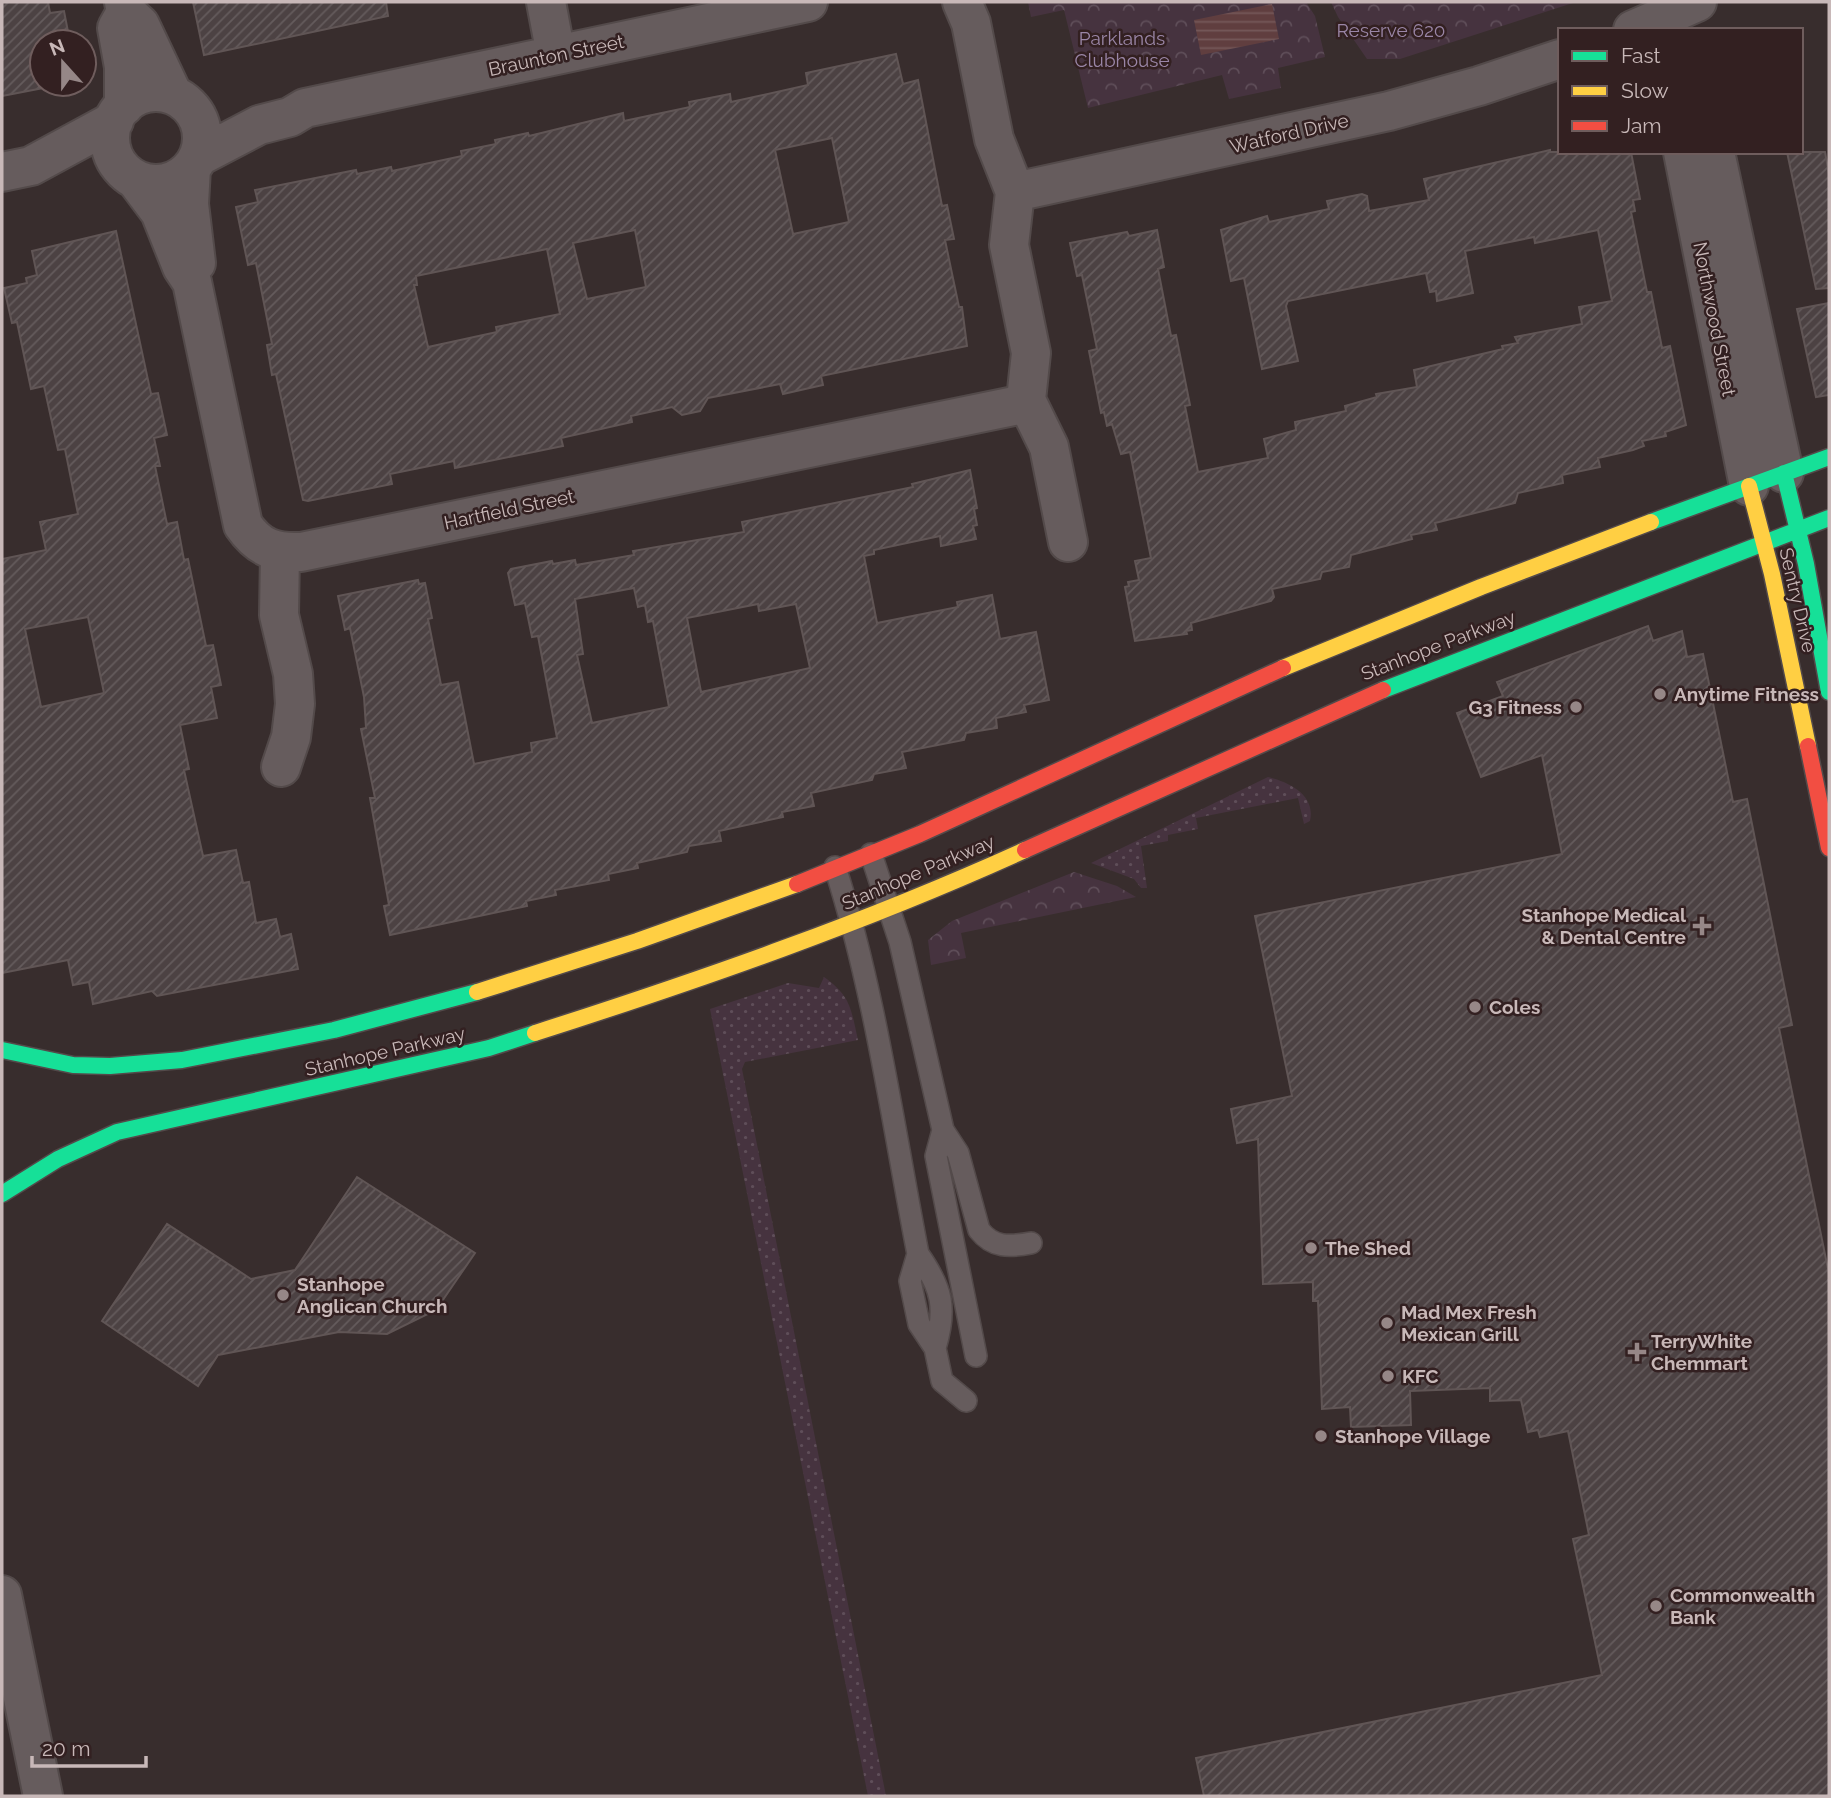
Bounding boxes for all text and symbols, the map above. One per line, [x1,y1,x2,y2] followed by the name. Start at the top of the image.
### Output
[1336,19,1446,41] park label: Reserve 620
[1074,27,1170,71] park label: Parklands Clubhouse
[28,28,98,98] north arrow
[1558,28,1803,154] legend
[486,30,626,80] street label: Braunton Street
[46,34,68,60] text: N
[1621,43,1661,68] text: Fast
[1621,78,1669,103] text: Slow
[1227,109,1351,157] street label: Watford Drive
[1621,113,1662,138] text: Jam
[1689,240,1741,399] street label: Northwood Street
[442,484,577,534] street label: Hartfield Street
[1775,546,1821,654] street label: Sentry Drive
[1358,605,1518,685] street label: Stanhope Parkway
[1674,683,1819,705] place label: Anytime Fitness
[1652,686,1668,702] marker: Anytime Fitness
[1468,696,1562,718] place label: G3 Fitness
[1568,699,1584,715] marker: G3 Fitness
[838,830,998,914] street label: Stanhope Parkway
[1522,904,1687,948] place label: Stanhope Medical & Dental Centre
[1692,916,1712,936] marker: Stanhope Medical & Dental Centre
[1489,996,1540,1018] place label: Coles
[1467,999,1483,1015] marker: Coles
[303,1022,467,1080] street label: Stanhope Parkway
[1325,1237,1411,1259] place label: The Shed
[1303,1240,1319,1256] marker: The Shed
[297,1273,448,1317] place label: Stanhope Anglican Church
[275,1287,291,1303] marker: Stanhope Anglican Church
[1401,1301,1537,1345] place label: Mad Mex Fresh Mexican Grill
[1379,1315,1395,1331] marker: Mad Mex Fresh Mexican Grill
[1651,1330,1752,1374] place label: TerryWhite Chemmart
[1629,1344,1645,1360] marker: TerryWhite Chemmart
[1402,1365,1438,1387] place label: KFC
[1380,1368,1396,1384] marker: KFC
[1335,1425,1491,1447] place label: Stanhope Village
[1313,1428,1329,1444] marker: Stanhope Village
[1670,1584,1815,1628] place label: Commonwealth Bank
[1648,1598,1664,1614] marker: Commonwealth Bank
[32,1724,145,1768] scale bar
[42,1736,90,1761] text: 20 m

